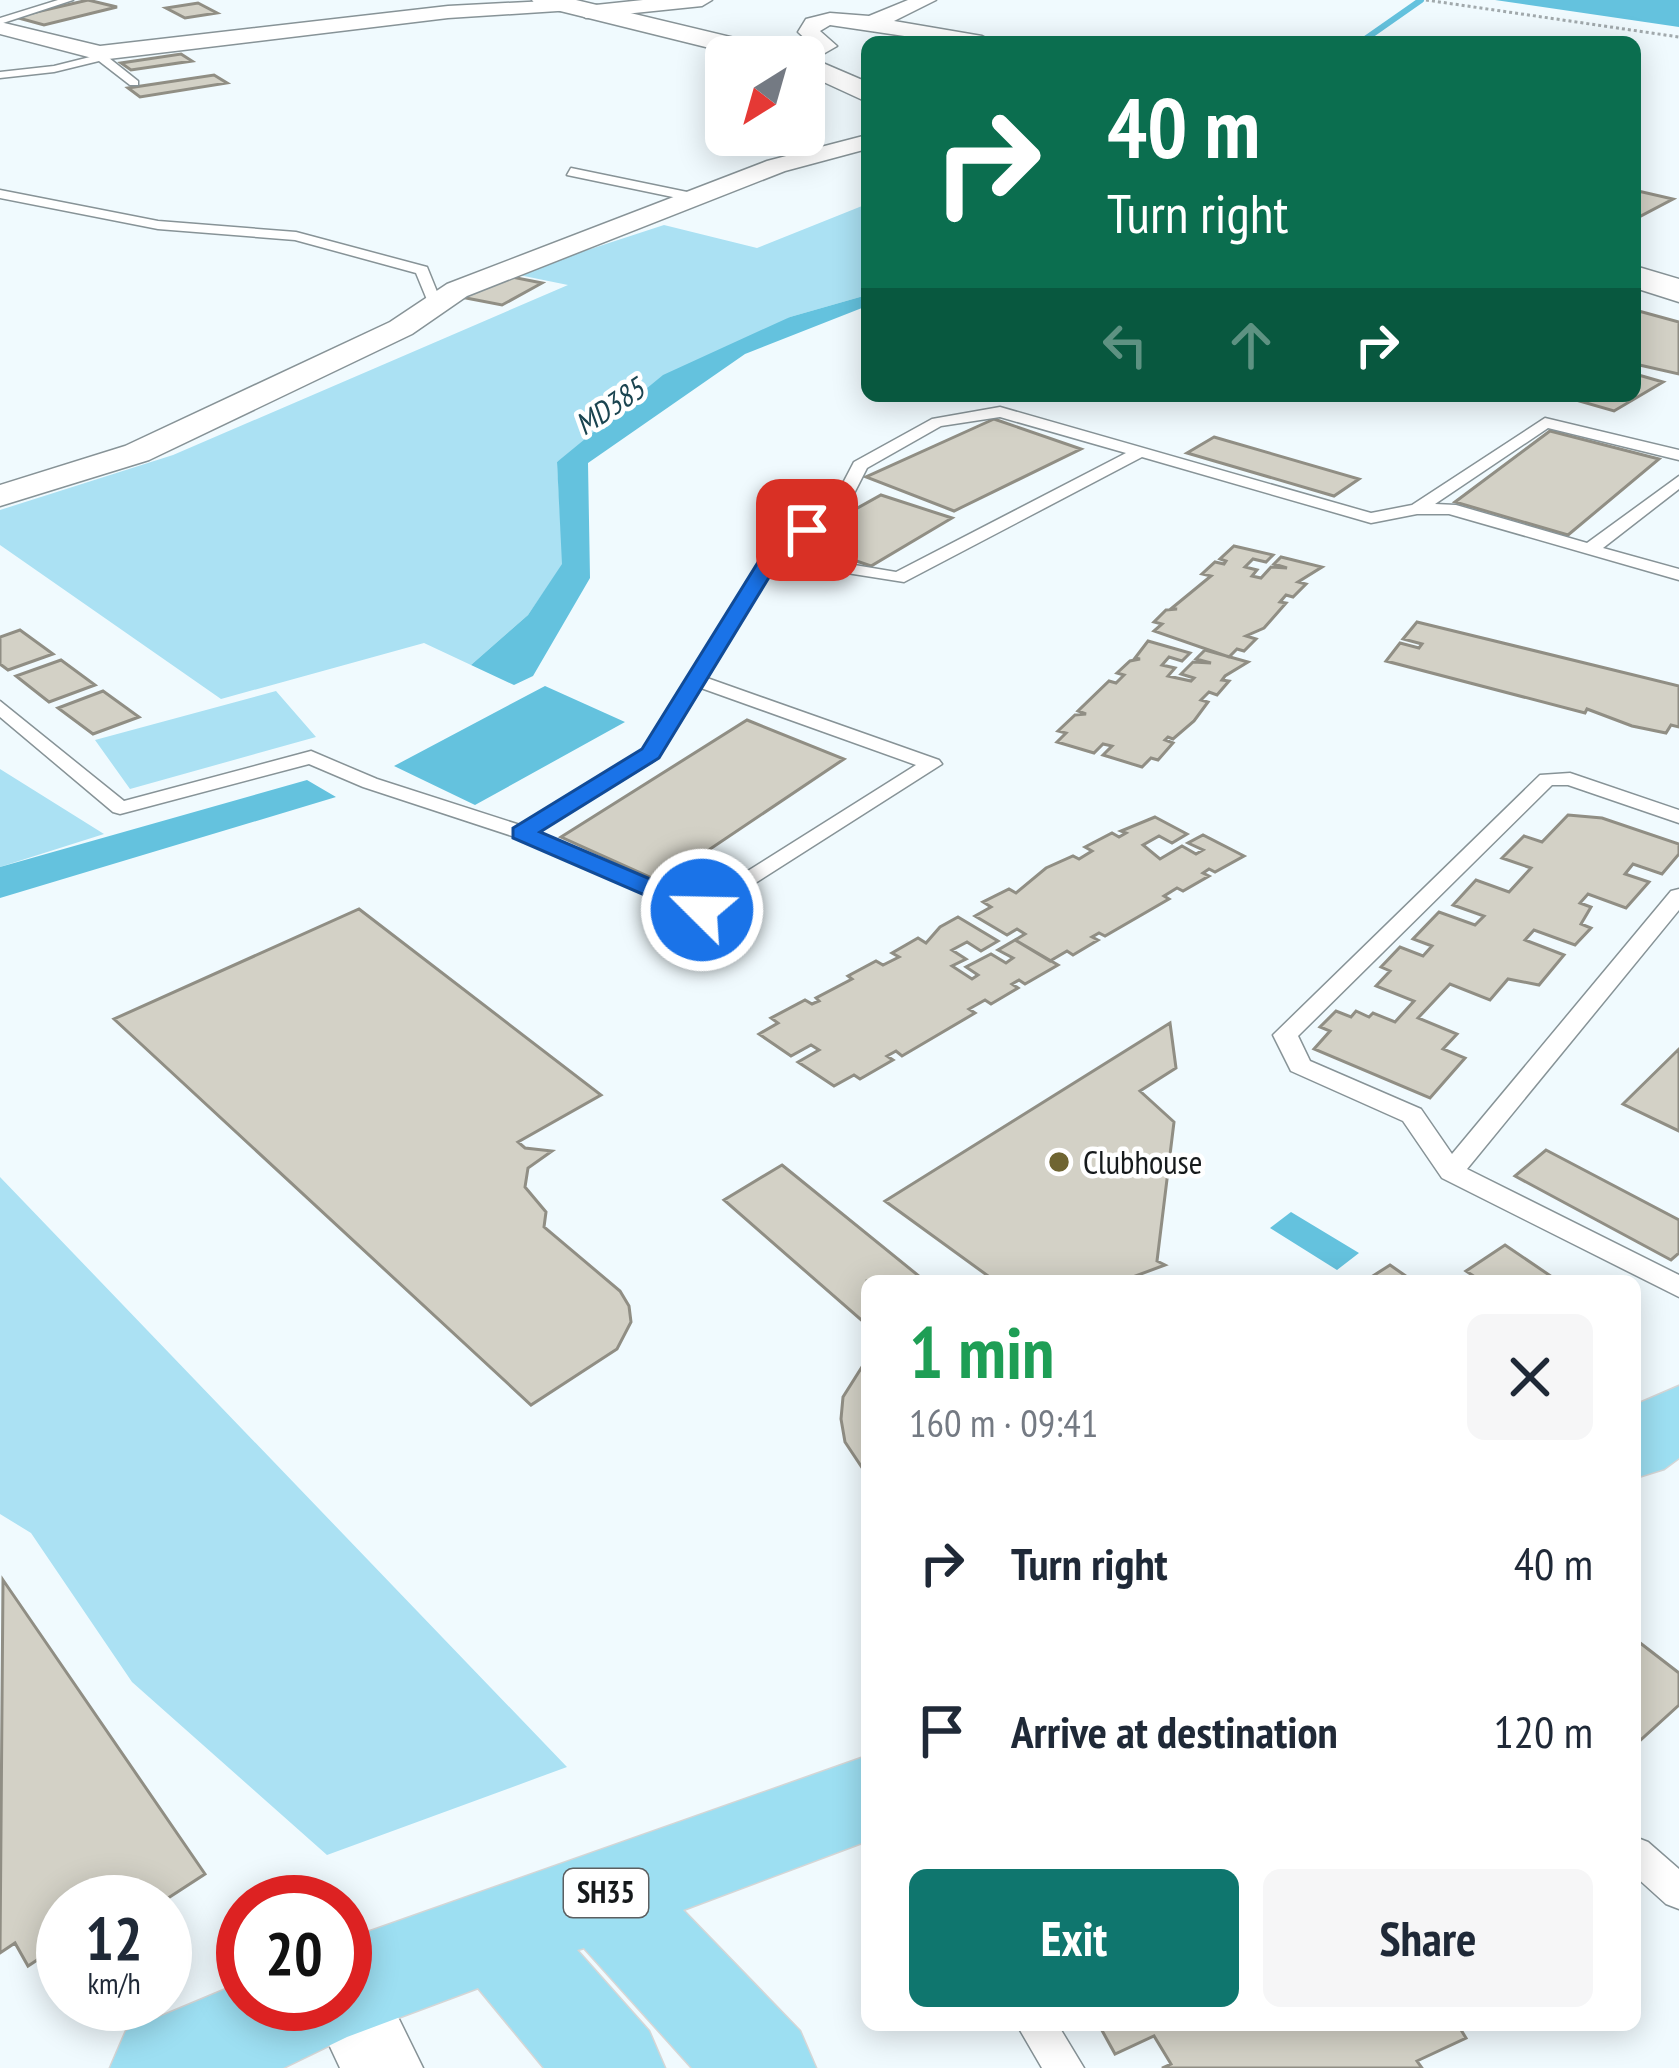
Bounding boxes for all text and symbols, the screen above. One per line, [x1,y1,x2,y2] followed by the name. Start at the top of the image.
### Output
[705,36,825,156] north arrow
[705,36,825,156] map controls
[1107,72,1260,181] text: 40 m
[909,84,1065,240] icon: right
[1107,178,1288,248] text: Turn right
[1092,312,1158,378] icon: left
[1218,312,1284,378] icon: ahead
[1344,312,1410,378] icon: right
[567,367,653,443] water label: MD385
[756,479,858,581] pin
[774,497,840,563] icon: arrive
[639,847,765,973] position arrow
[1083,1140,1202,1183] place label: Clubhouse
[1046,1149,1072,1175] marker: Clubhouse
[909,1305,1054,1398] text: 1 min
[1467,1314,1593,1440] button: close
[909,1397,1098,1448] text: 160 m · 09:41
[909,1530,975,1596] icon: right
[1011,1534,1168,1592] text: Turn right
[1514,1534,1593,1592] text: 40 m
[909,1698,975,1764] icon: arrive
[1011,1702,1338,1760] text: Arrive at destination
[1493,1702,1593,1760] text: 120 m
[564,1869,648,1917] road number: SH35
[909,1869,1239,2007] button: Exit
[1263,1869,1593,2007] button: Share
[216,1875,372,2031] speed limit sign: 20
[85,1899,143,1977] text: 12
[87,1963,141,2002] text: km/h

